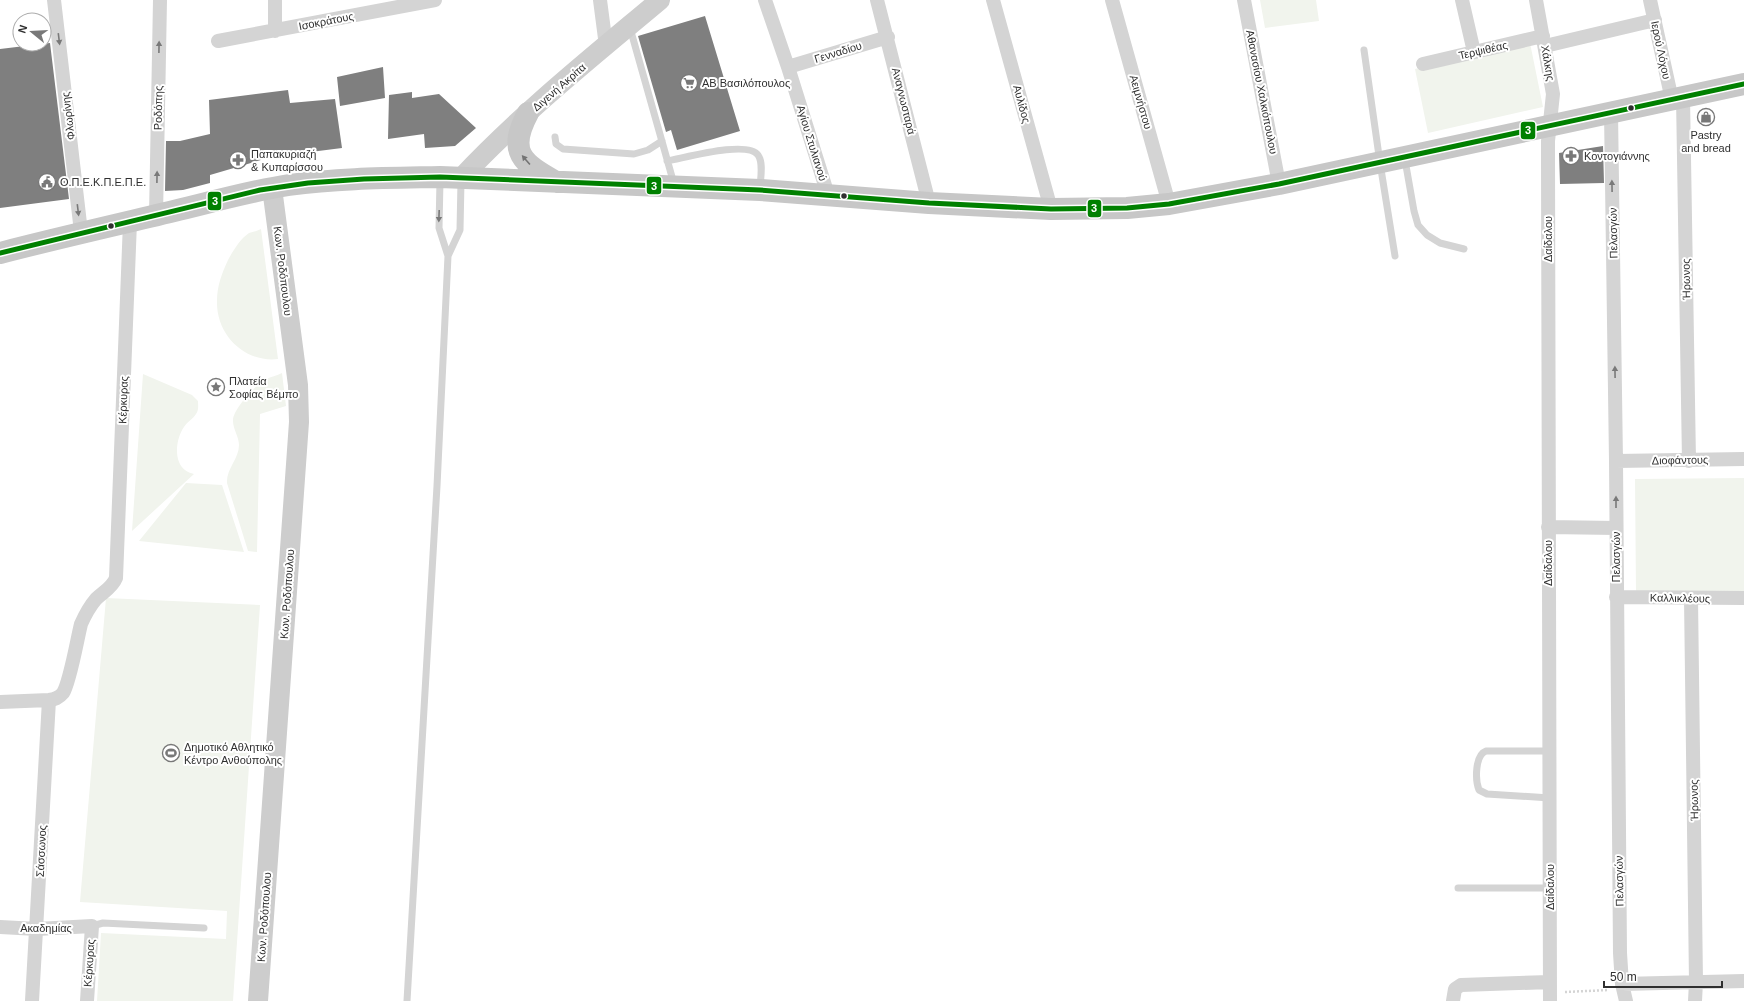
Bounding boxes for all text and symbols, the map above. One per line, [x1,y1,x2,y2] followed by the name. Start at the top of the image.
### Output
[298,10,354,32] street label: Ισοκράτους
[12,12,52,52] north arrow
[1649,20,1673,80] street label: Ιερού Λόχου
[16,23,29,35] text: N
[1244,29,1280,155] street label: Αθανασίου Χαλκιόπουλου
[55,33,62,45] one-way arrow
[813,39,863,65] street label: Γενναδίου
[1457,39,1509,61] street label: Τερψιθέας
[156,40,162,53] one-way arrow
[1539,44,1557,82] street label: Χάλκης
[530,60,588,113] street label: Διγενή Ακρίτα
[890,66,918,136] street label: Αναγνωσταρά
[679,73,699,93] supermarket icon: ΑΒ Βασιλόπουλος
[1128,74,1154,130] street label: Αειμνήστου
[702,77,790,89] place label: ΑΒ Βασιλόπουλος
[1011,84,1033,124] street label: Αυλίδος
[152,86,164,130] street label: Ροδόπης
[59,91,77,141] street label: Φλωρίνης
[1626,103,1636,113] unlabelled marker
[795,104,829,182] street label: Αγίου Στυλιανού
[1696,107,1716,127] shop icon: Pastry and bread
[1520,121,1536,140] line badge: 3
[1525,124,1531,136] text: 3
[1681,129,1731,154] place label: Pastry and bread
[1561,146,1581,166] pharmacy icon: Κοντογιάννης
[251,148,323,173] place label: Παπακυριαζή & Κυπαρίσσου
[228,150,248,170] pharmacy icon: Παπακυριαζή & Κυπαρίσσου
[1584,150,1650,162] place label: Κοντογιάννης
[521,155,531,165] one-way arrow
[153,171,160,183] one-way arrow
[37,172,57,192] public building icon: Ο.Π.Ε.Κ.Π.Ε.Π.Ε.
[60,176,146,188] place label: Ο.Π.Ε.Κ.Π.Ε.Π.Ε.
[646,176,662,195] line badge: 3
[651,180,657,192] text: 3
[1609,180,1616,192] one-way arrow
[207,191,222,211] line badge: 3
[839,191,849,201] unlabelled marker
[212,195,218,207] text: 3
[1087,199,1102,218] line badge: 3
[1091,202,1097,214] text: 3
[75,204,82,216] one-way arrow
[1607,207,1619,259] street label: Πελασγών
[436,210,442,223] one-way arrow
[1542,216,1554,262] street label: Δαίδαλου
[106,221,116,231] unlabelled marker
[272,226,294,316] street label: Κων. Ροδόπουλου
[1680,258,1692,301] street label: Ήρωνος
[1612,365,1618,378] one-way arrow
[229,375,298,400] place label: Πλατεία Σοφίας Βέμπο
[116,376,130,424] street label: Κέρκυρας
[206,377,226,397] place icon: Πλατεία Σοφίας Βέμπο
[1652,454,1708,466] street label: Διοφάντους
[1613,495,1619,508] one-way arrow
[1610,531,1622,582] street label: Πελασγών
[1542,540,1554,586] street label: Δαίδαλου
[278,549,296,639] street label: Κων. Ροδόπουλου
[1650,591,1710,605] street label: Καλλικλέους
[184,741,282,766] place label: Δημοτικό Αθλητικό Κέντρο Ανθούπολης
[161,743,181,763] sports icon: Δημοτικό Αθλητικό Κέντρο Ανθούπολης
[1688,779,1700,822] street label: Ήρωνος
[34,825,48,877] street label: Σάσσωνος
[1613,855,1625,907] street label: Πελασγών
[1544,864,1556,910] street label: Δαίδαλου
[255,872,273,962] street label: Κων. Ροδόπουλου
[20,922,72,934] street label: Ακαδημίας
[81,939,97,987] street label: Κέρκυρας
[1604,963,1722,989] scale bar
[1610,970,1637,984] text: 50 m

